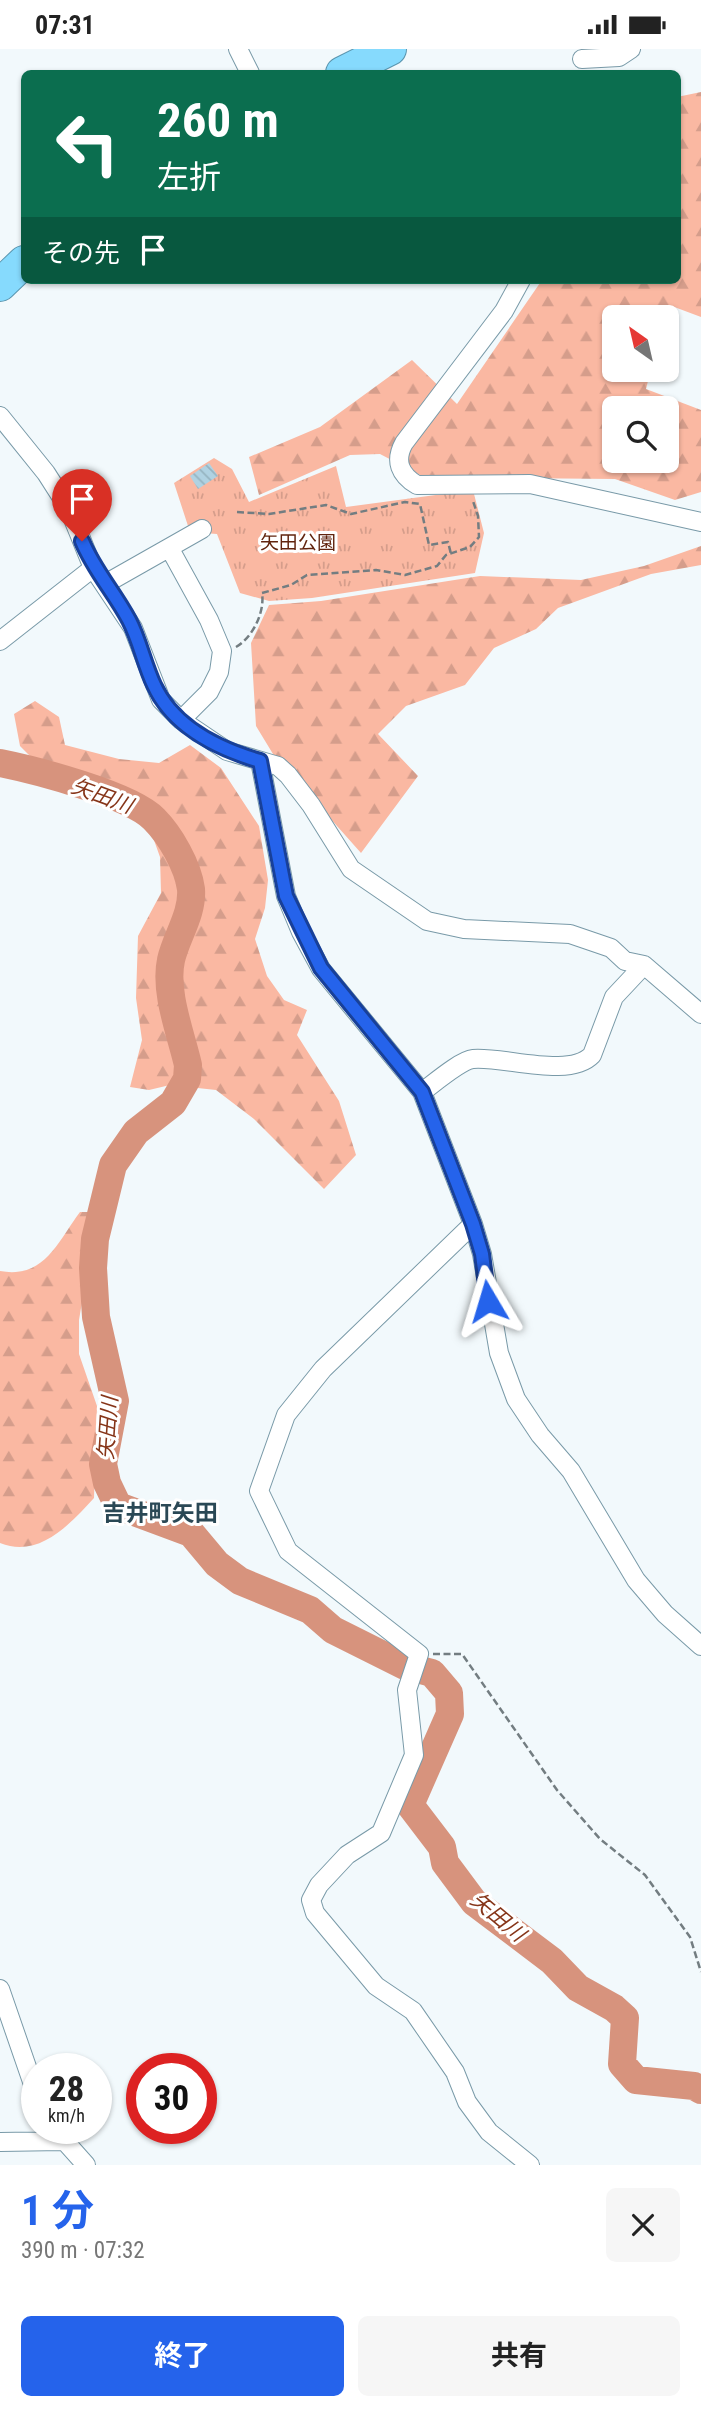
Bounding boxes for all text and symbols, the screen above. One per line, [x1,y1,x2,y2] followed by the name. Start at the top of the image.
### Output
[35,10,95,40] text: 07:31
[157,92,279,149] text: 260 m
[42,98,133,189] icon: left
[157,158,221,196] text: 左折
[134,231,172,269] icon: arrive
[42,238,120,268] text: その先
[602,305,679,381] north arrow
[602,305,679,473] map controls
[602,396,679,473] button: search
[52,469,112,541] pin
[63,480,101,518] icon: arrive
[260,531,336,554] park label: 矢田公園
[68,774,138,819] water label: 矢田川
[451,1264,525,1338] position arrow
[94,1394,122,1460] water label: 矢田川
[103,1500,218,1527] district label: 吉井町矢田
[466,1888,531,1948] water label: 矢田川
[126,2053,217,2144] speed limit sign: 30
[49,2069,84,2110] text: 28
[48,2105,85,2126] text: km/h
[21,2186,94,2235] text: 1 分
[606,2188,680,2262] button: close
[21,2237,145,2264] text: 390 m · 07:32
[21,2316,344,2396] button: 終了
[358,2316,680,2396] button: 共有

